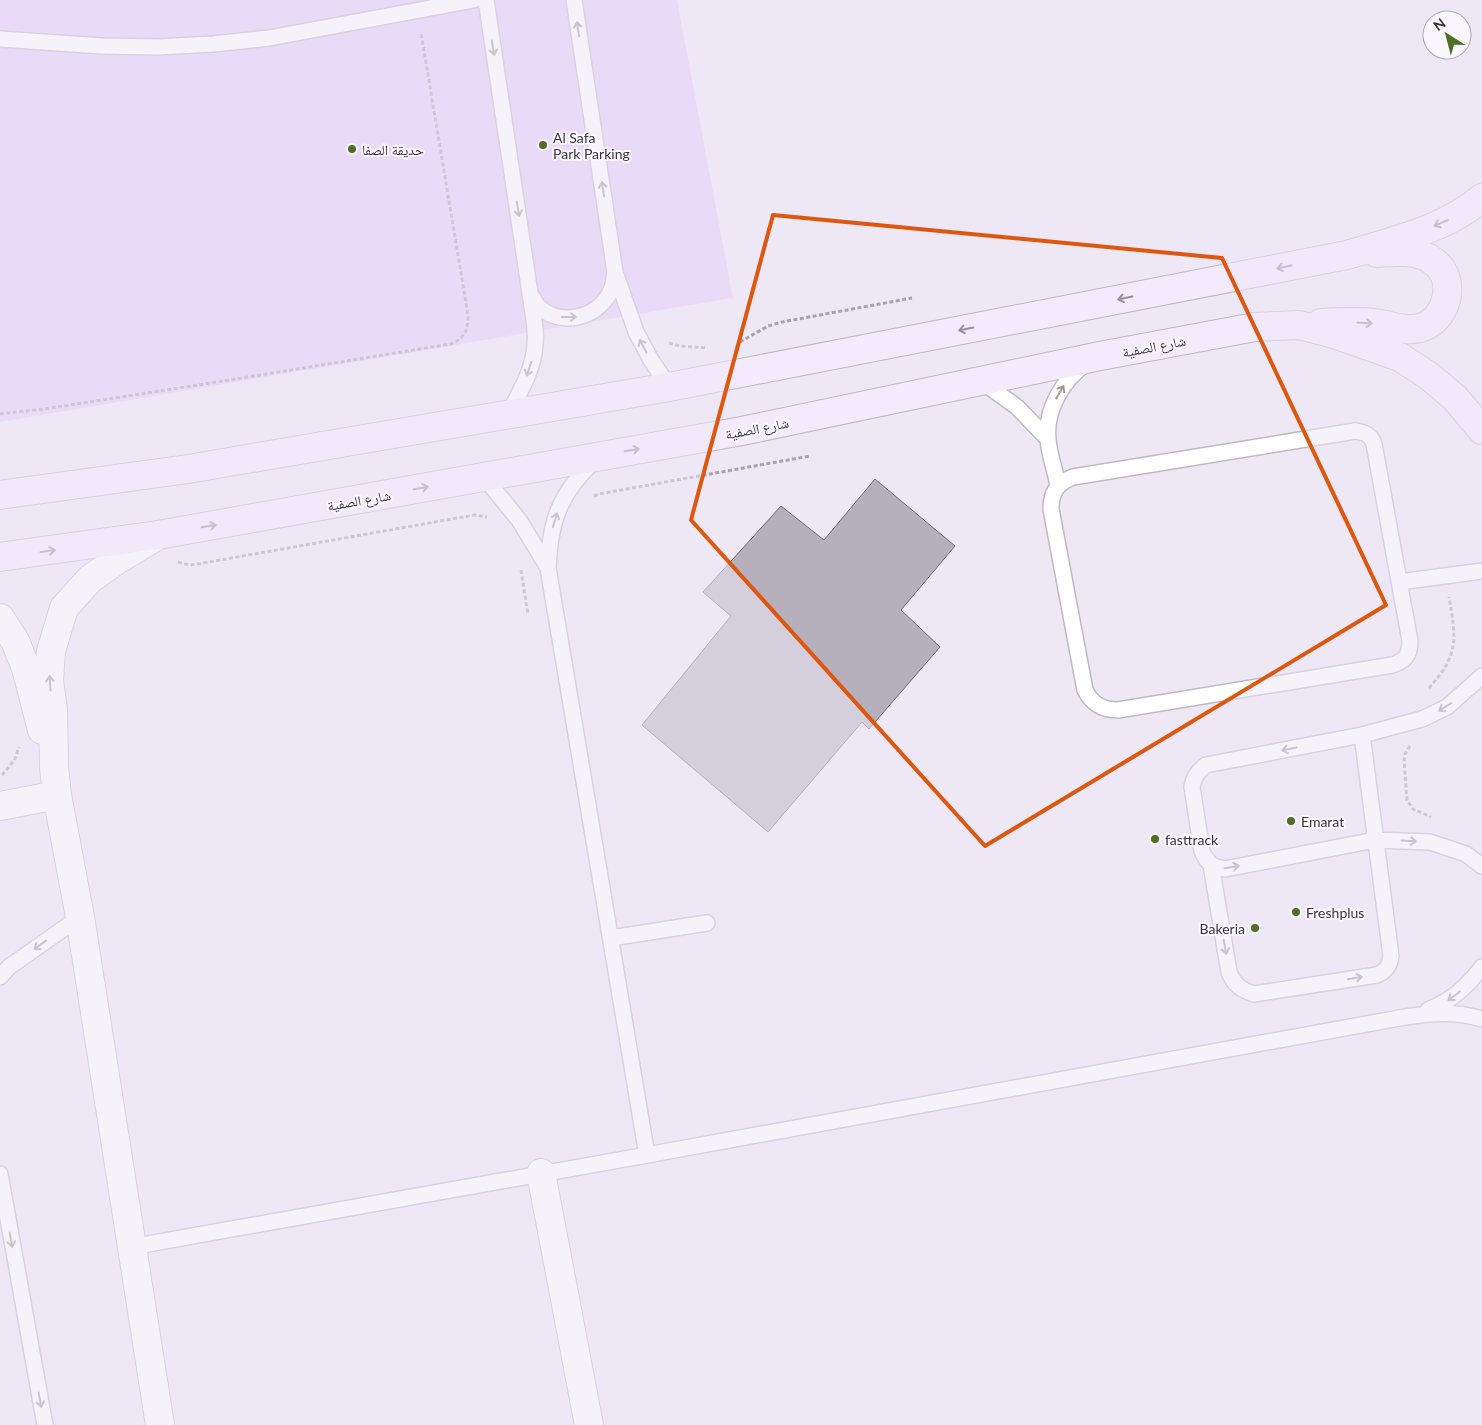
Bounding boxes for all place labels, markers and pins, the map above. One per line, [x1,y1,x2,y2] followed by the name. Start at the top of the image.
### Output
[553,129,630,162] place label: Al Safa Park Parking
[537,139,549,151] marker: Al Safa Park Parking
[362,141,424,158] place label: حديقة الصفا
[346,143,358,155] marker: حديقة الصفا
[1301,813,1344,830] place label: Emarat
[1285,815,1297,827] marker: Emarat
[1165,831,1219,848] place label: fasttrack
[1149,833,1161,845] marker: fasttrack
[1306,904,1364,921] place label: Freshplus
[1290,906,1302,918] marker: Freshplus
[1200,920,1245,937] place label: Bakeria
[1249,922,1261,934] marker: Bakeria

